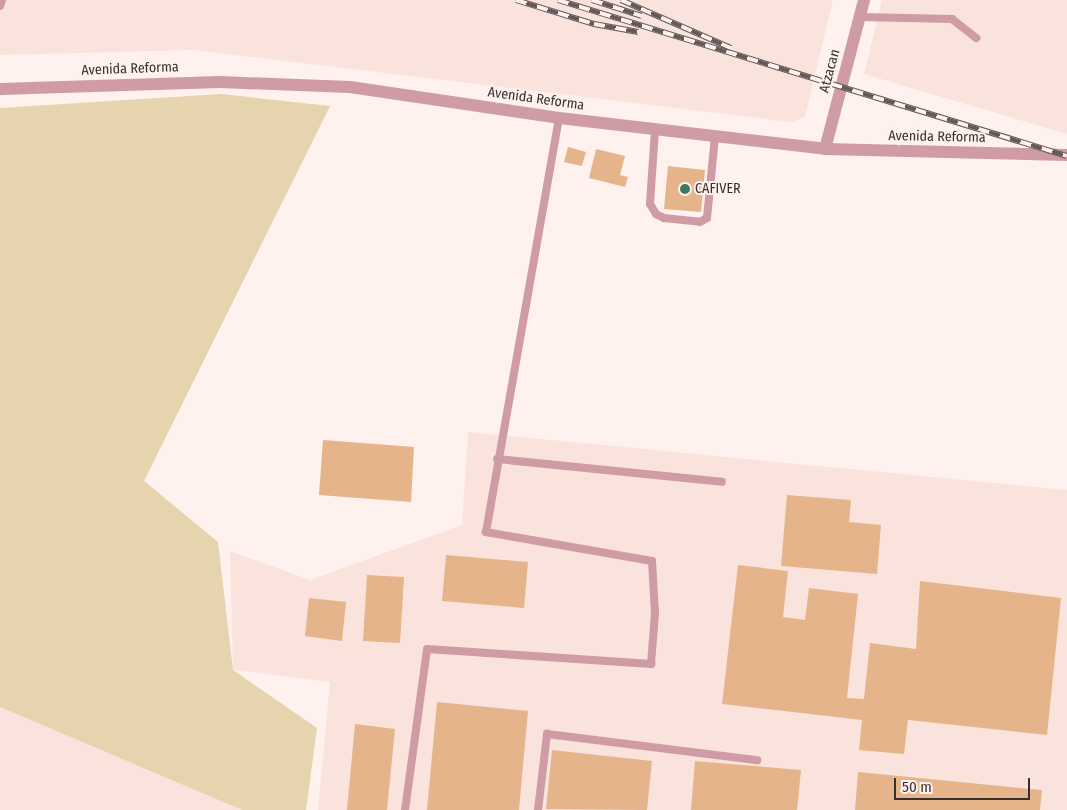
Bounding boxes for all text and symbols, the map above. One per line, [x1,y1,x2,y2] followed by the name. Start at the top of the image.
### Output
[816,47,844,95] street label: Atzacan
[81,59,179,79] street label: Avenida Reforma
[487,84,585,114] street label: Avenida Reforma
[888,128,986,146] street label: Avenida Reforma
[695,181,741,197] place label: CAFIVER
[679,183,691,195] marker: CAFIVER
[897,768,1033,800] scale bar
[902,778,932,796] text: 50 m

